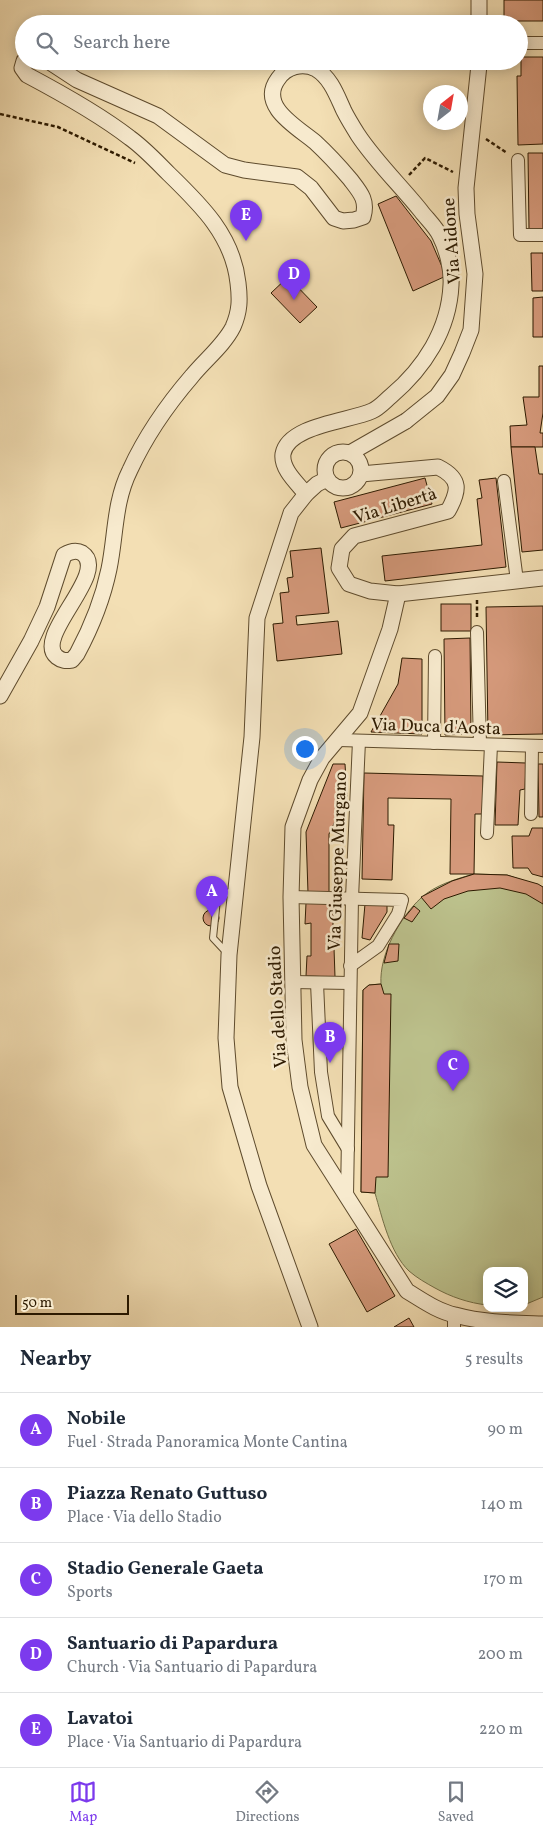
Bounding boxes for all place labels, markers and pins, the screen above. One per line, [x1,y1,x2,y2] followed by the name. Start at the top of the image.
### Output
[230,200,262,241] pin: E
[278,259,310,300] pin: D
[196,876,228,917] pin: A
[314,1022,346,1063] pin: B
[437,1050,469,1091] pin: C

